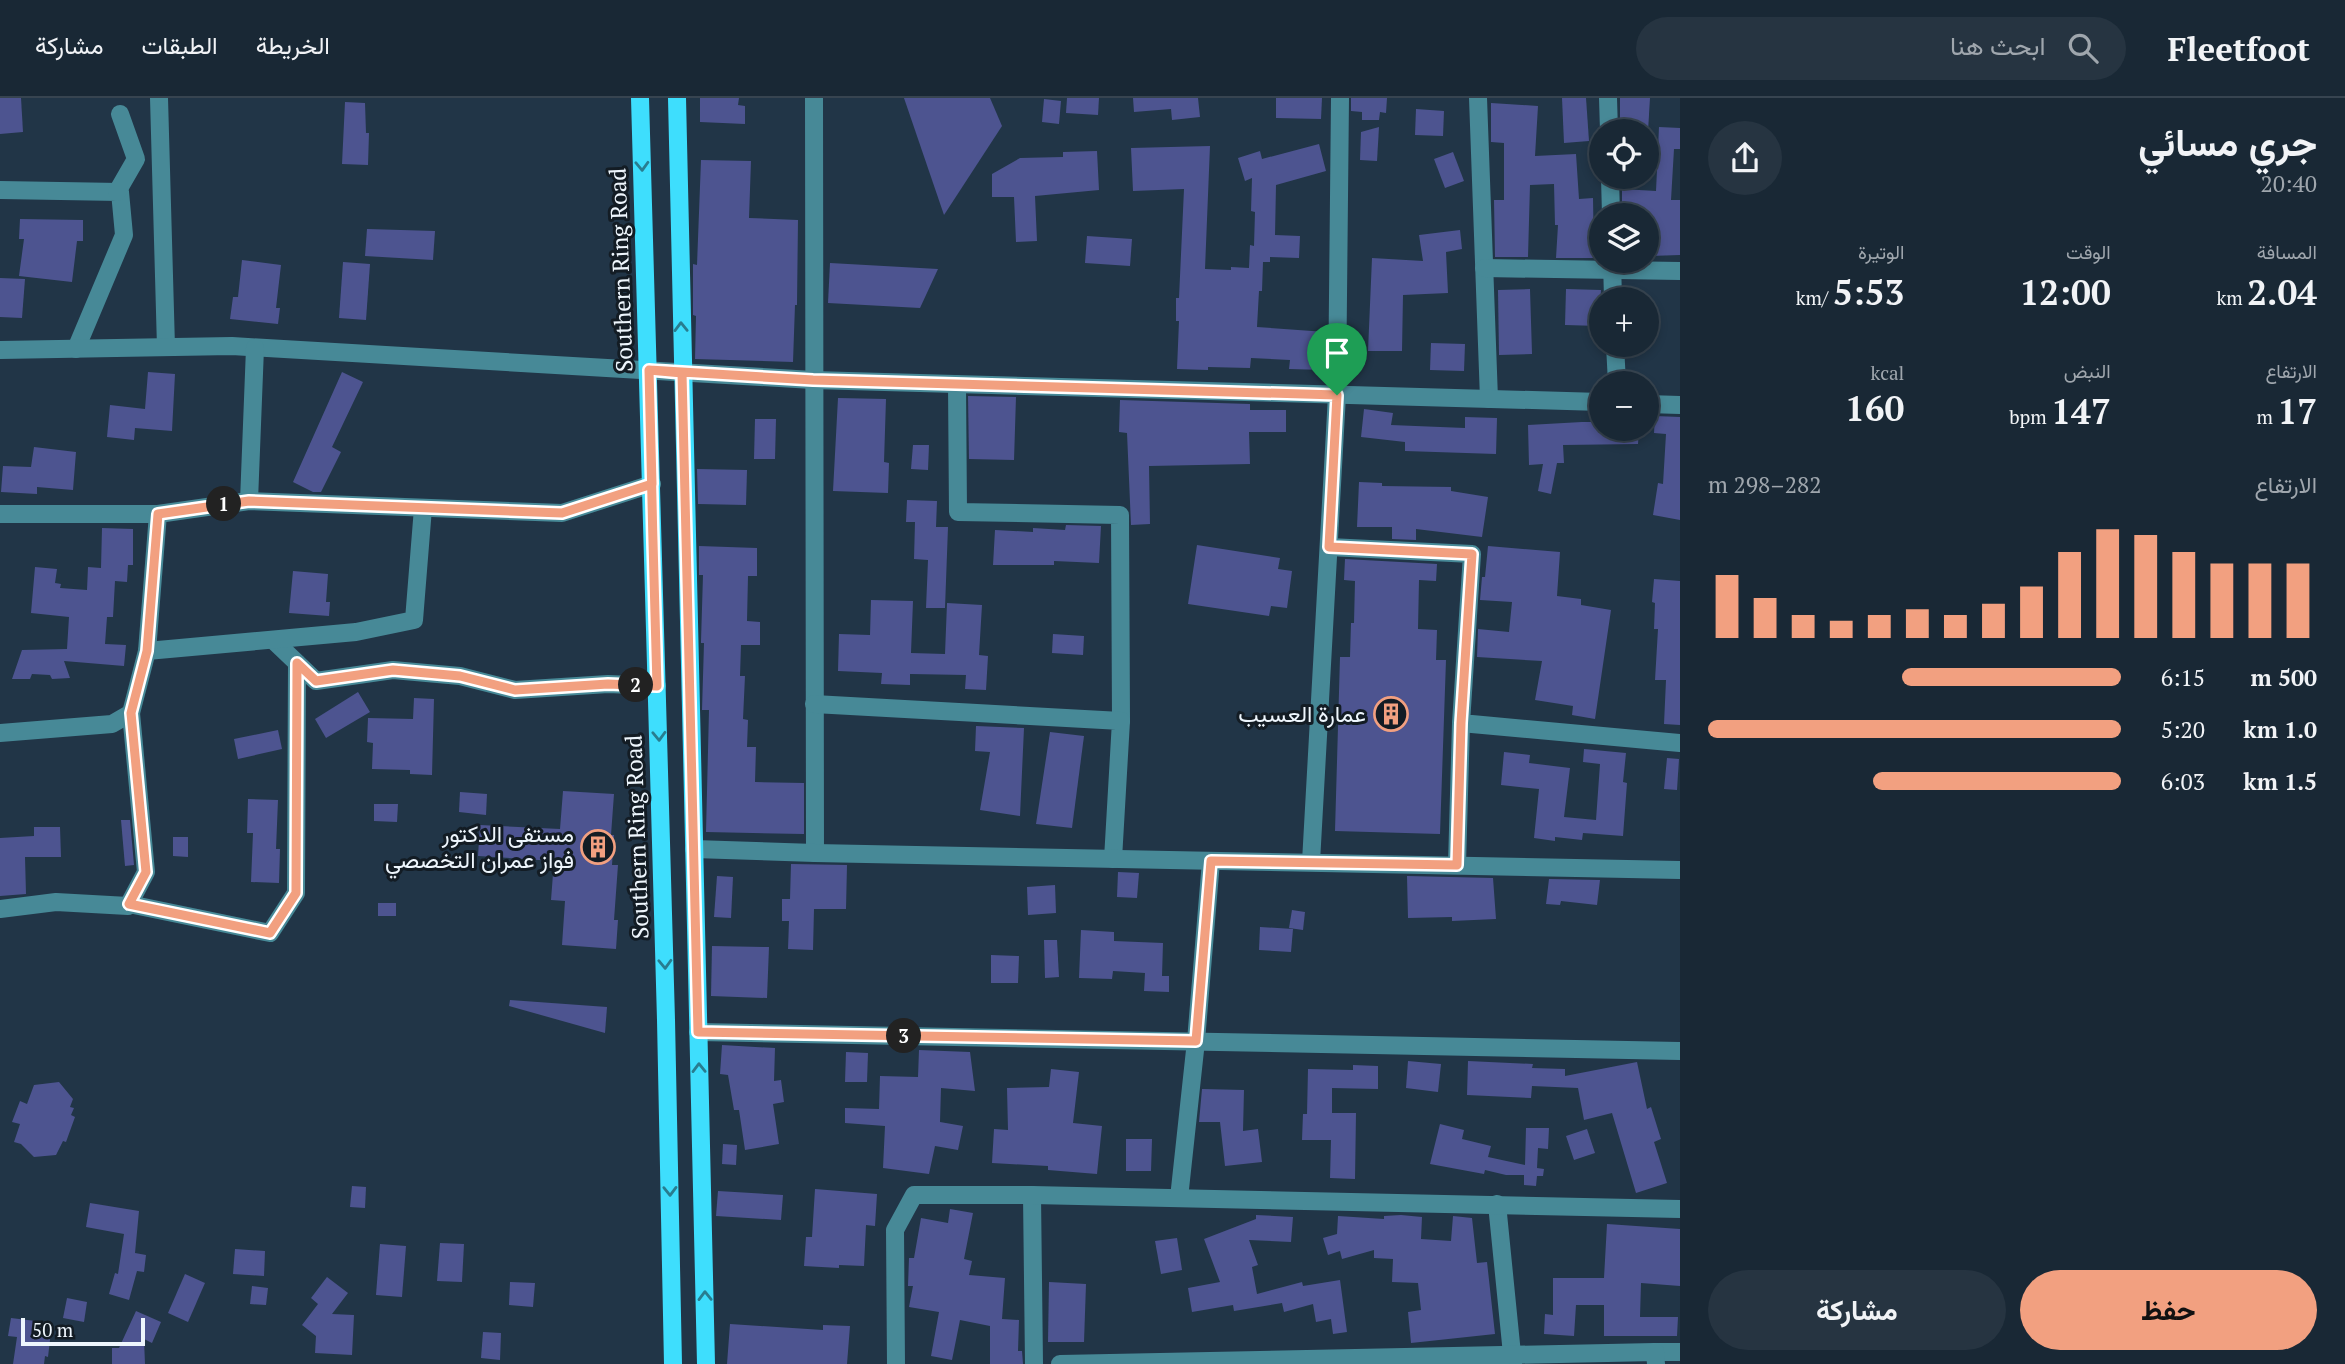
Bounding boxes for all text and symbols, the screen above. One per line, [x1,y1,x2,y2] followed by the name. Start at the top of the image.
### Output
[1636,17,2126,80] search box
[2168,27,2310,70] text: Fleetfoot
[1950,28,2046,62] text: ابحث هنا
[35,29,103,61] text: مشاركة
[141,29,218,61] text: الطبقات
[256,29,330,61] text: الخريطة
[2064,29,2102,67] icon: search
[2138,117,2317,167] text: جري مسائي
[1589,119,1659,441] map controls
[1589,119,1659,189] button: locate
[1708,121,1782,195] button: share
[635,161,650,172] one-way arrow
[601,167,640,373] street label: Southern Ring Road
[2260,168,2317,199] text: 20:40
[1589,203,1659,273] button: layers
[1858,239,1904,264] text: الوتيرة
[2066,239,2111,264] text: الوقت
[2257,239,2317,264] text: المسافة
[1833,269,1904,315] text: 5:53
[2020,269,2111,315] text: 12:00
[2247,269,2317,315] text: 2.04
[1796,285,1833,310] text: /km
[2216,285,2247,310] text: km
[1589,287,1659,357] button: +
[673,321,689,331] one-way arrow
[1307,323,1367,395] pin
[1318,334,1356,372] icon: arrive
[2064,358,2111,383] text: النبض
[2265,358,2317,383] text: الارتفاع
[1871,360,1904,385] text: kcal
[1589,371,1659,441] button: −
[1845,385,1904,431] text: 160
[2051,388,2111,434] text: 147
[2277,388,2317,434] text: 17
[2009,404,2051,429] text: bpm
[2256,404,2277,429] text: m
[1708,469,1821,500] text: 282–298 m
[2255,469,2317,500] text: الارتفاع
[206,486,242,522] pin: 1
[218,491,229,516] text: 1
[2161,662,2205,693] text: 6:15
[2251,662,2317,693] text: 500 m
[618,668,654,702] pin: 2
[630,672,641,697] text: 2
[1372,695,1410,733] building icon: عمارة العسيب
[1238,698,1366,729] place label: عمارة العسيب
[2161,714,2205,745] text: 5:20
[2243,714,2317,745] text: 1.0 km
[651,731,666,742] one-way arrow
[617,734,656,940] street label: Southern Ring Road
[2161,766,2205,797] text: 6:03
[2243,766,2317,797] text: 1.5 km
[385,818,574,879] place label: مستفى الدكتور فواز عمران التخصصي
[579,828,617,866] building icon: مستفى الدكتور فواز عمران التخصصي
[657,959,673,970] one-way arrow
[886,1018,922,1054] pin: 3
[898,1023,909,1048] text: 3
[691,1063,707,1073] one-way arrow
[662,1186,677,1197] one-way arrow
[1708,1270,2006,1350] button: مشاركة
[2020,1270,2317,1350] button: حفظ
[697,1290,712,1301] one-way arrow
[21,1315,145,1347] scale bar
[32,1317,73,1342] text: 50 m

